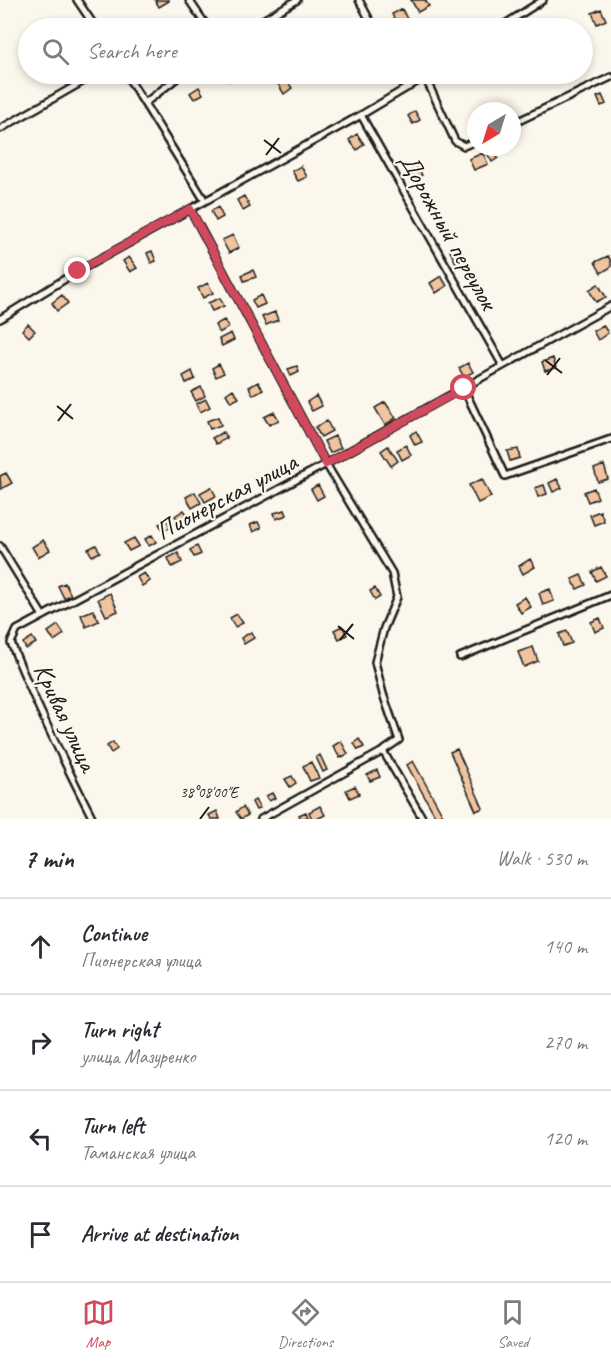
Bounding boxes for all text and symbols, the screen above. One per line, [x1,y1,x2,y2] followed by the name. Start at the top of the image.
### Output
[18,18,593,84] search box
[39,35,72,68] icon: search
[87,37,177,65] text: Search here
[467,102,521,156] north arrow
[392,147,506,317] street label: Дорожный переулок
[64,257,90,283] route end
[450,374,476,400] route start
[150,445,304,548] street label: Пионерская улица
[26,658,106,779] street label: Кривая улица
[180,783,240,802] text: 38°08'00"E
[24,842,74,875] text: 7 min
[497,846,587,871] text: Walk · 530 m
[81,920,147,948] text: Continue
[24,930,57,963] icon: ahead
[544,934,587,959] text: 140 m
[81,948,201,973] text: Пионерская улица
[81,1016,158,1044] text: Turn right
[24,1026,57,1059] icon: right
[544,1030,587,1055] text: 270 m
[81,1044,196,1069] text: улица Мазуренко
[81,1112,145,1140] text: Turn left
[24,1122,57,1155] icon: left
[544,1126,587,1151] text: 120 m
[81,1140,195,1165] text: Таманская улица
[24,1218,57,1251] icon: arrive
[81,1220,238,1248] text: Arrive at destination
[82,1296,115,1352] tab: Map
[278,1296,333,1352] tab: Directions
[496,1296,529,1352] tab: Saved

